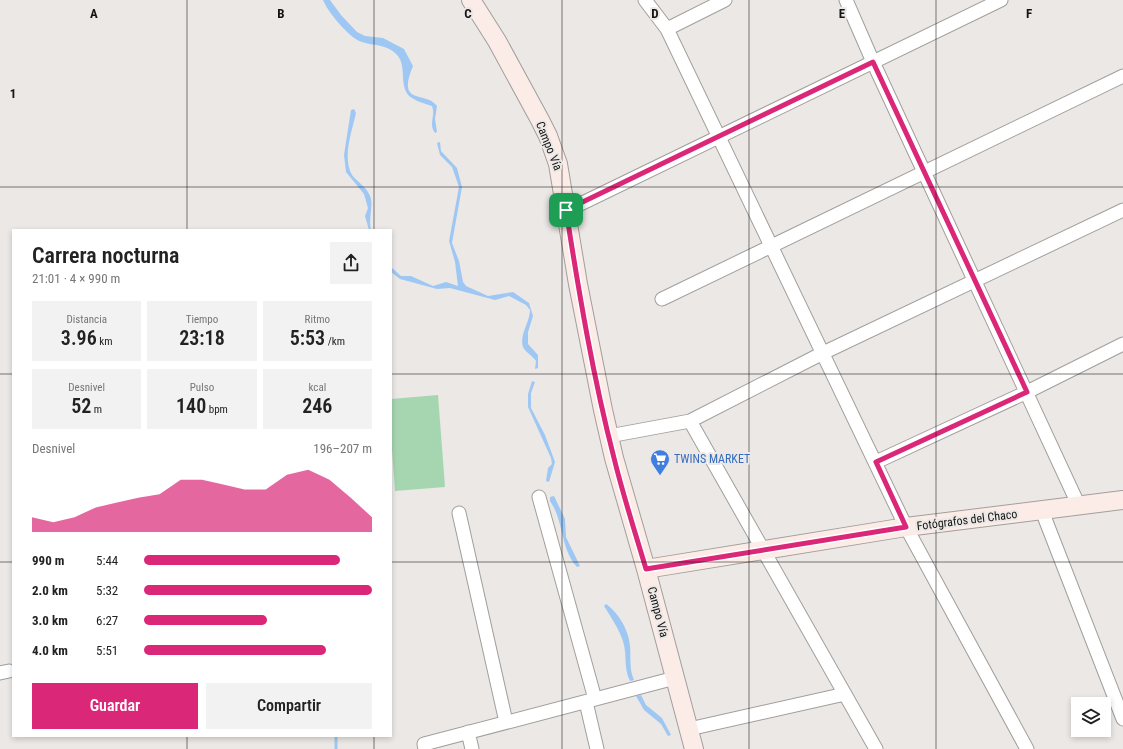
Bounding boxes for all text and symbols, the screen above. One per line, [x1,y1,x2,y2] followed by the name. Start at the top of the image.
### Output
[90,6,98,21] text: A
[277,6,285,21] text: B
[464,6,472,21] text: C
[651,6,659,21] text: D
[839,6,846,21] text: E
[1026,6,1032,21] text: F
[10,86,16,101] text: 1
[533,119,565,173] street label: Campo Vía
[549,193,583,227] pin
[555,199,577,221] icon: arrive
[330,242,372,284] button: share
[32,243,179,268] text: Carrera nocturna
[32,271,120,286] text: 21:01 · 4 × 990 m
[66,313,107,326] text: Distancia
[186,313,218,326] text: Tiempo
[305,313,330,326] text: Ritmo
[61,326,97,350] text: 3.96
[179,326,225,350] text: 23:18
[290,326,325,350] text: 5:53
[97,335,112,348] text: km
[325,335,345,348] text: /km
[68,381,105,394] text: Desnivel
[190,381,214,394] text: Pulso
[308,381,326,394] text: kcal
[71,394,91,418] text: 52
[176,394,206,418] text: 140
[302,394,332,418] text: 246
[91,403,102,416] text: m
[206,403,228,416] text: bpm
[32,441,75,456] text: Desnivel
[313,441,372,456] text: 196–207 m
[649,448,671,476] supermarket icon: TWINS MARKET
[674,452,750,466] place label: TWINS MARKET
[916,507,1018,533] street label: Fotógrafos del Chaco
[32,553,64,568] text: 990 m
[96,553,118,568] text: 5:44
[32,583,68,598] text: 2.0 km
[96,583,118,598] text: 5:32
[645,585,671,639] street label: Campo Vía
[32,613,68,628] text: 3.0 km
[96,613,118,628] text: 6:27
[32,643,68,658] text: 4.0 km
[96,643,118,658] text: 5:51
[32,683,198,729] button: Guardar
[206,683,372,729] button: Compartir
[1071,697,1111,737] map controls
[1071,697,1111,737] button: layers

